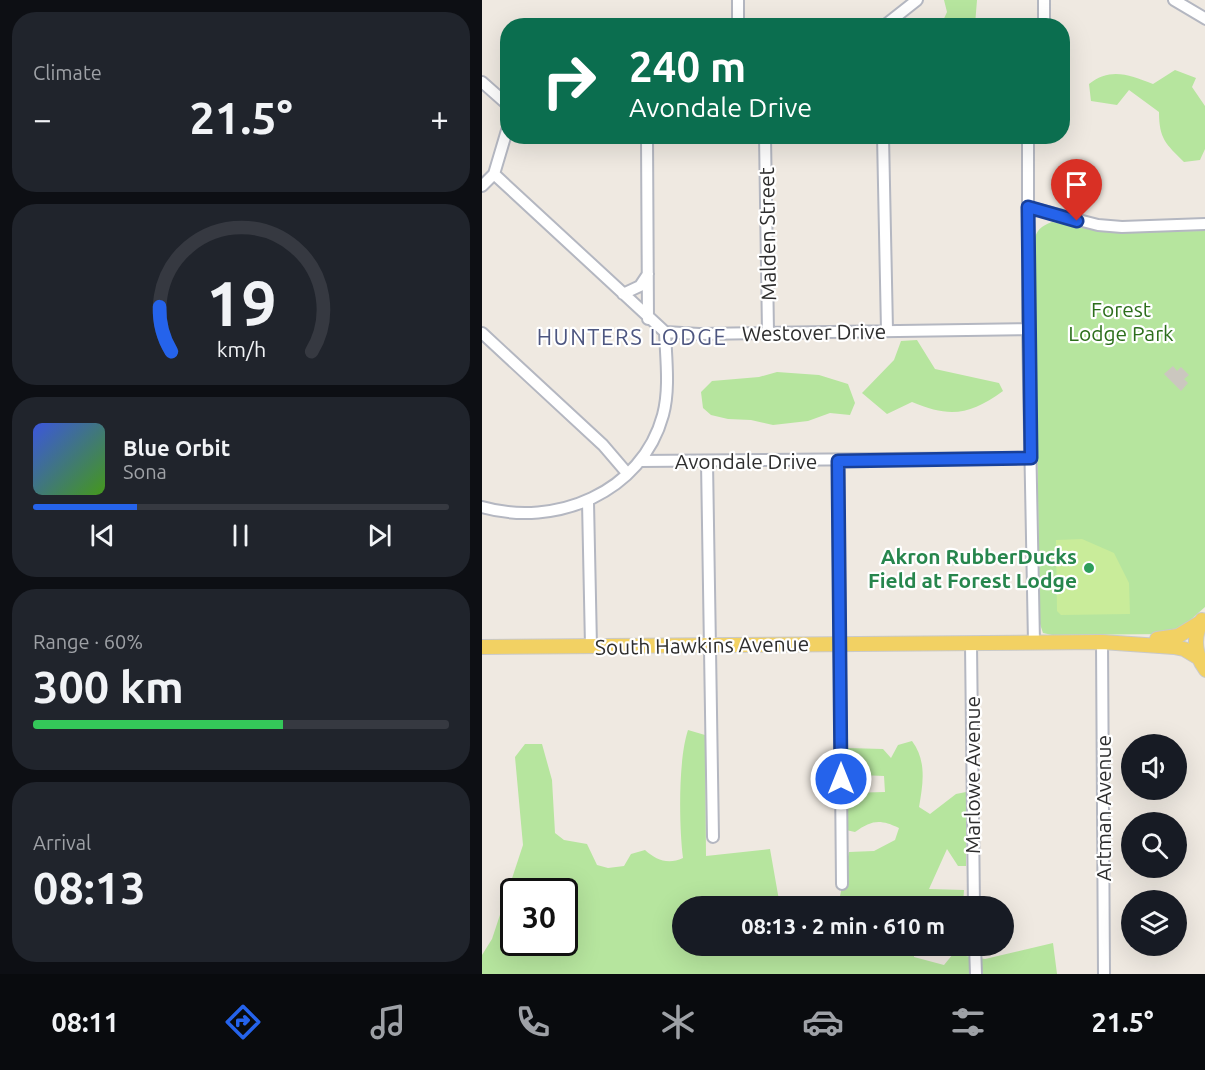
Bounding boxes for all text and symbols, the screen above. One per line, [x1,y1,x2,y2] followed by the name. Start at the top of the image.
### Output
[530,42,608,120] icon: right
[629,43,746,90] text: 240 m
[33,61,102,84] text: Climate
[189,92,293,143] text: 21.5°
[629,92,812,122] text: Avondale Drive
[33,100,52,137] text: −
[430,100,449,137] text: +
[1051,159,1102,221] pin
[754,167,780,301] street label: Malden Street
[1060,168,1093,201] icon: arrive
[206,268,276,338] text: 19
[1068,297,1174,345] park label: Forest Lodge Park
[742,319,886,345] street label: Westover Drive
[537,324,727,349] district label: HUNTERS LODGE
[216,337,266,361] text: km/h
[123,435,230,460] text: Blue Orbit
[675,449,817,473] street label: Avondale Drive
[123,460,167,483] text: Sona
[86,519,119,552] icon: previous
[224,519,257,552] icon: pause
[363,519,396,552] icon: next
[868,544,1077,592] place label: Akron RubberDucks Field at Forest Lodge
[1082,561,1096,575] marker: Akron RubberDucks Field at Forest Lodge
[33,630,143,653] text: Range · 60%
[595,631,809,659] street label: South Hawkins Avenue
[33,661,184,712] text: 300 km
[960,696,984,854] street label: Marlowe Avenue
[1121,734,1187,956] map controls
[1121,734,1187,800] button: sound
[1091,735,1115,881] street label: Artman Avenue
[809,747,873,811] position arrow
[1121,812,1187,878] button: search
[33,831,91,854] text: Arrival
[33,862,146,913] text: 08:13
[500,878,578,956] speed limit sign: 30
[1121,890,1187,956] button: layers
[741,913,945,938] text: 08:13 · 2 min · 610 m
[222,1001,264,1043] icon: directions
[367,1001,409,1043] icon: music
[512,1001,554,1043] icon: phone
[657,1001,699,1043] icon: climate
[802,1001,844,1043] icon: car
[947,1001,989,1043] icon: filters
[51,1007,119,1037] text: 08:11
[1092,1007,1153,1037] text: 21.5°

